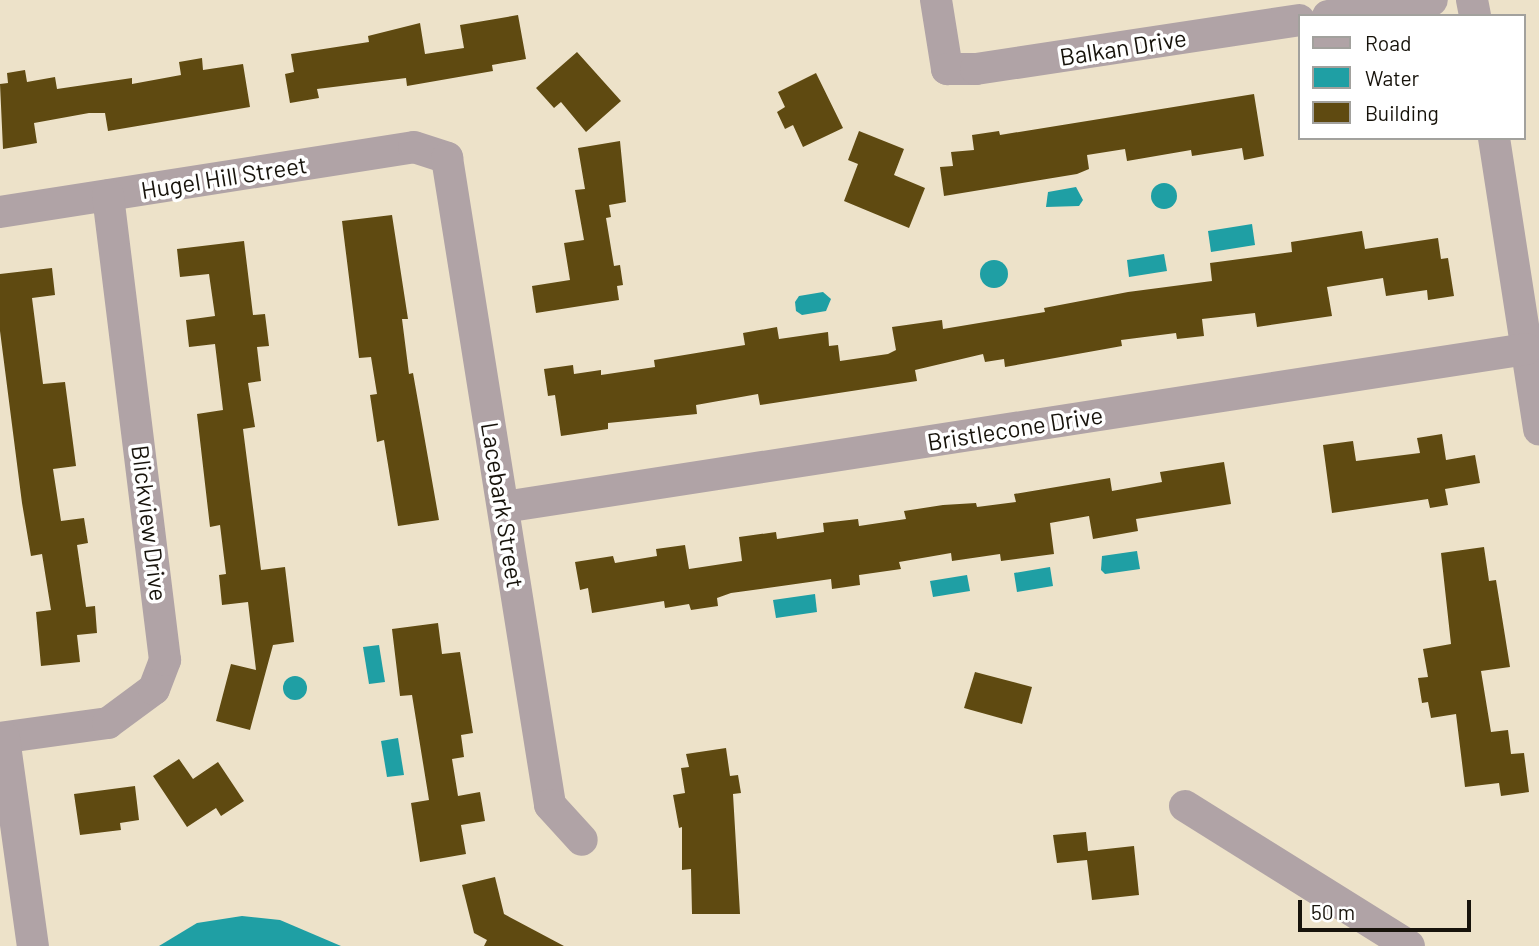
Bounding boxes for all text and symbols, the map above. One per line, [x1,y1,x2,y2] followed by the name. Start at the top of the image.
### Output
[1298,14,1525,140] legend
[1058,23,1188,71] street label: Balkan Drive
[1365,30,1411,55] text: Road
[1365,65,1419,90] text: Water
[1365,100,1439,125] text: Building
[139,150,309,204] street label: Hugel Hill Street
[925,400,1105,456] street label: Bristlecone Drive
[476,420,530,590] street label: Lacebark Street
[126,443,174,603] street label: Blickview Drive
[1301,886,1474,930] scale bar
[1311,899,1355,924] text: 50 m

